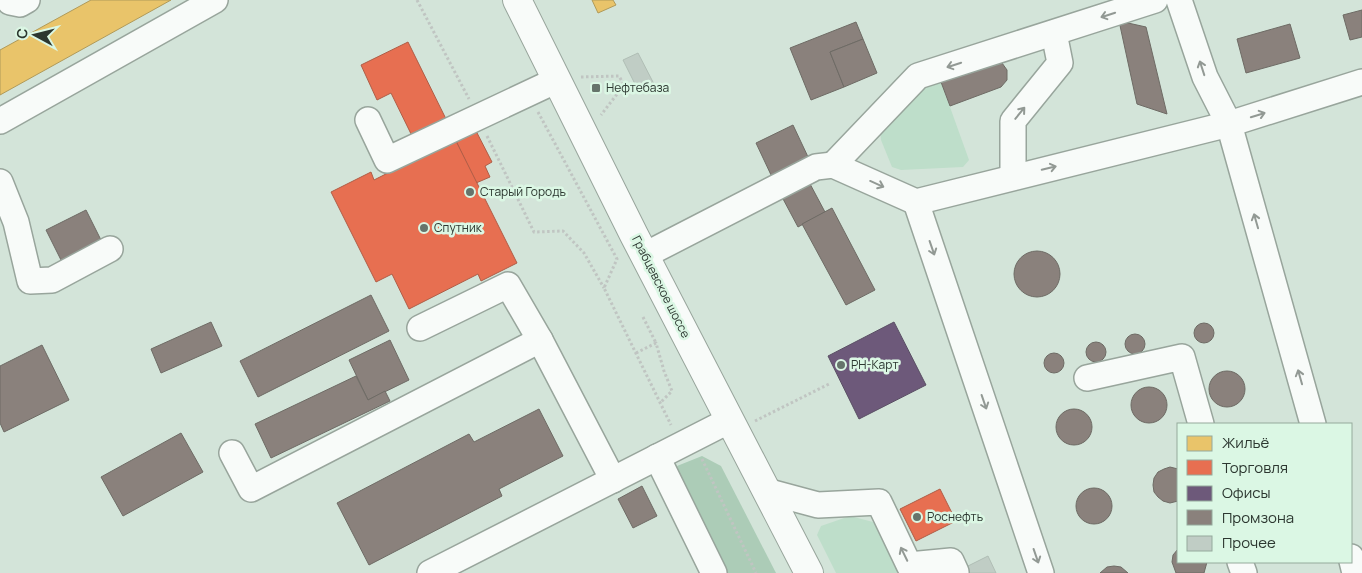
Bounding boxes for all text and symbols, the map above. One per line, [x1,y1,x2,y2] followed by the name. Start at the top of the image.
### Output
[10,10,60,60] north arrow
[1101,11,1117,20] one-way arrow
[12,27,32,40] text: С
[946,61,962,70] one-way arrow
[1197,61,1206,77] one-way arrow
[606,79,669,96] place label: Нефтебаза
[590,82,602,94] marker: Нефтебаза
[1014,107,1025,120] one-way arrow
[1249,110,1265,120] one-way arrow
[1041,163,1057,173] one-way arrow
[869,180,884,190] one-way arrow
[480,183,566,200] place label: Старый Городъ
[464,186,476,198] marker: Старый Городъ
[1250,213,1260,229] one-way arrow
[434,219,483,236] place label: Спутник
[418,222,430,234] marker: Спутник
[628,233,695,341] street label: Грабцевское шоссе
[928,240,937,255] one-way arrow
[851,356,898,373] place label: РН-Карт
[835,359,847,371] marker: РН-Карт
[1295,370,1304,386] one-way arrow
[980,394,989,409] one-way arrow
[1177,423,1352,563] legend
[1222,432,1270,453] text: Жильё
[1222,457,1288,478] text: Торговля
[1222,482,1271,503] text: Офисы
[1222,507,1294,528] text: Промзона
[927,508,983,525] place label: Роснефть
[911,511,923,523] marker: Роснефть
[1222,532,1276,553] text: Прочее
[899,547,908,562] one-way arrow
[1031,548,1041,564] one-way arrow

